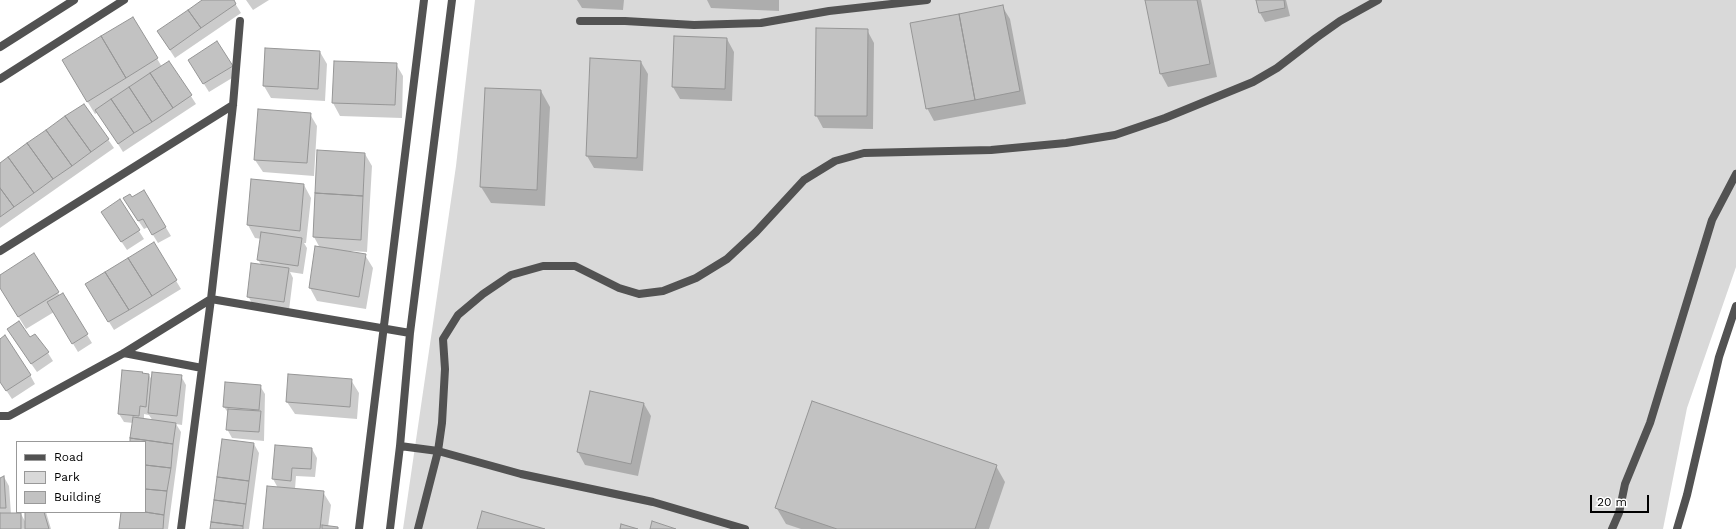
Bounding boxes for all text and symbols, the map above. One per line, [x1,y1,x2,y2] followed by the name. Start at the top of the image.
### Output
[16,441,146,513] legend
[54,450,83,464] text: Road
[54,470,80,484] text: Park
[1592,487,1651,513] scale bar
[54,490,101,504] text: Building
[1597,495,1627,509] text: 20 m

